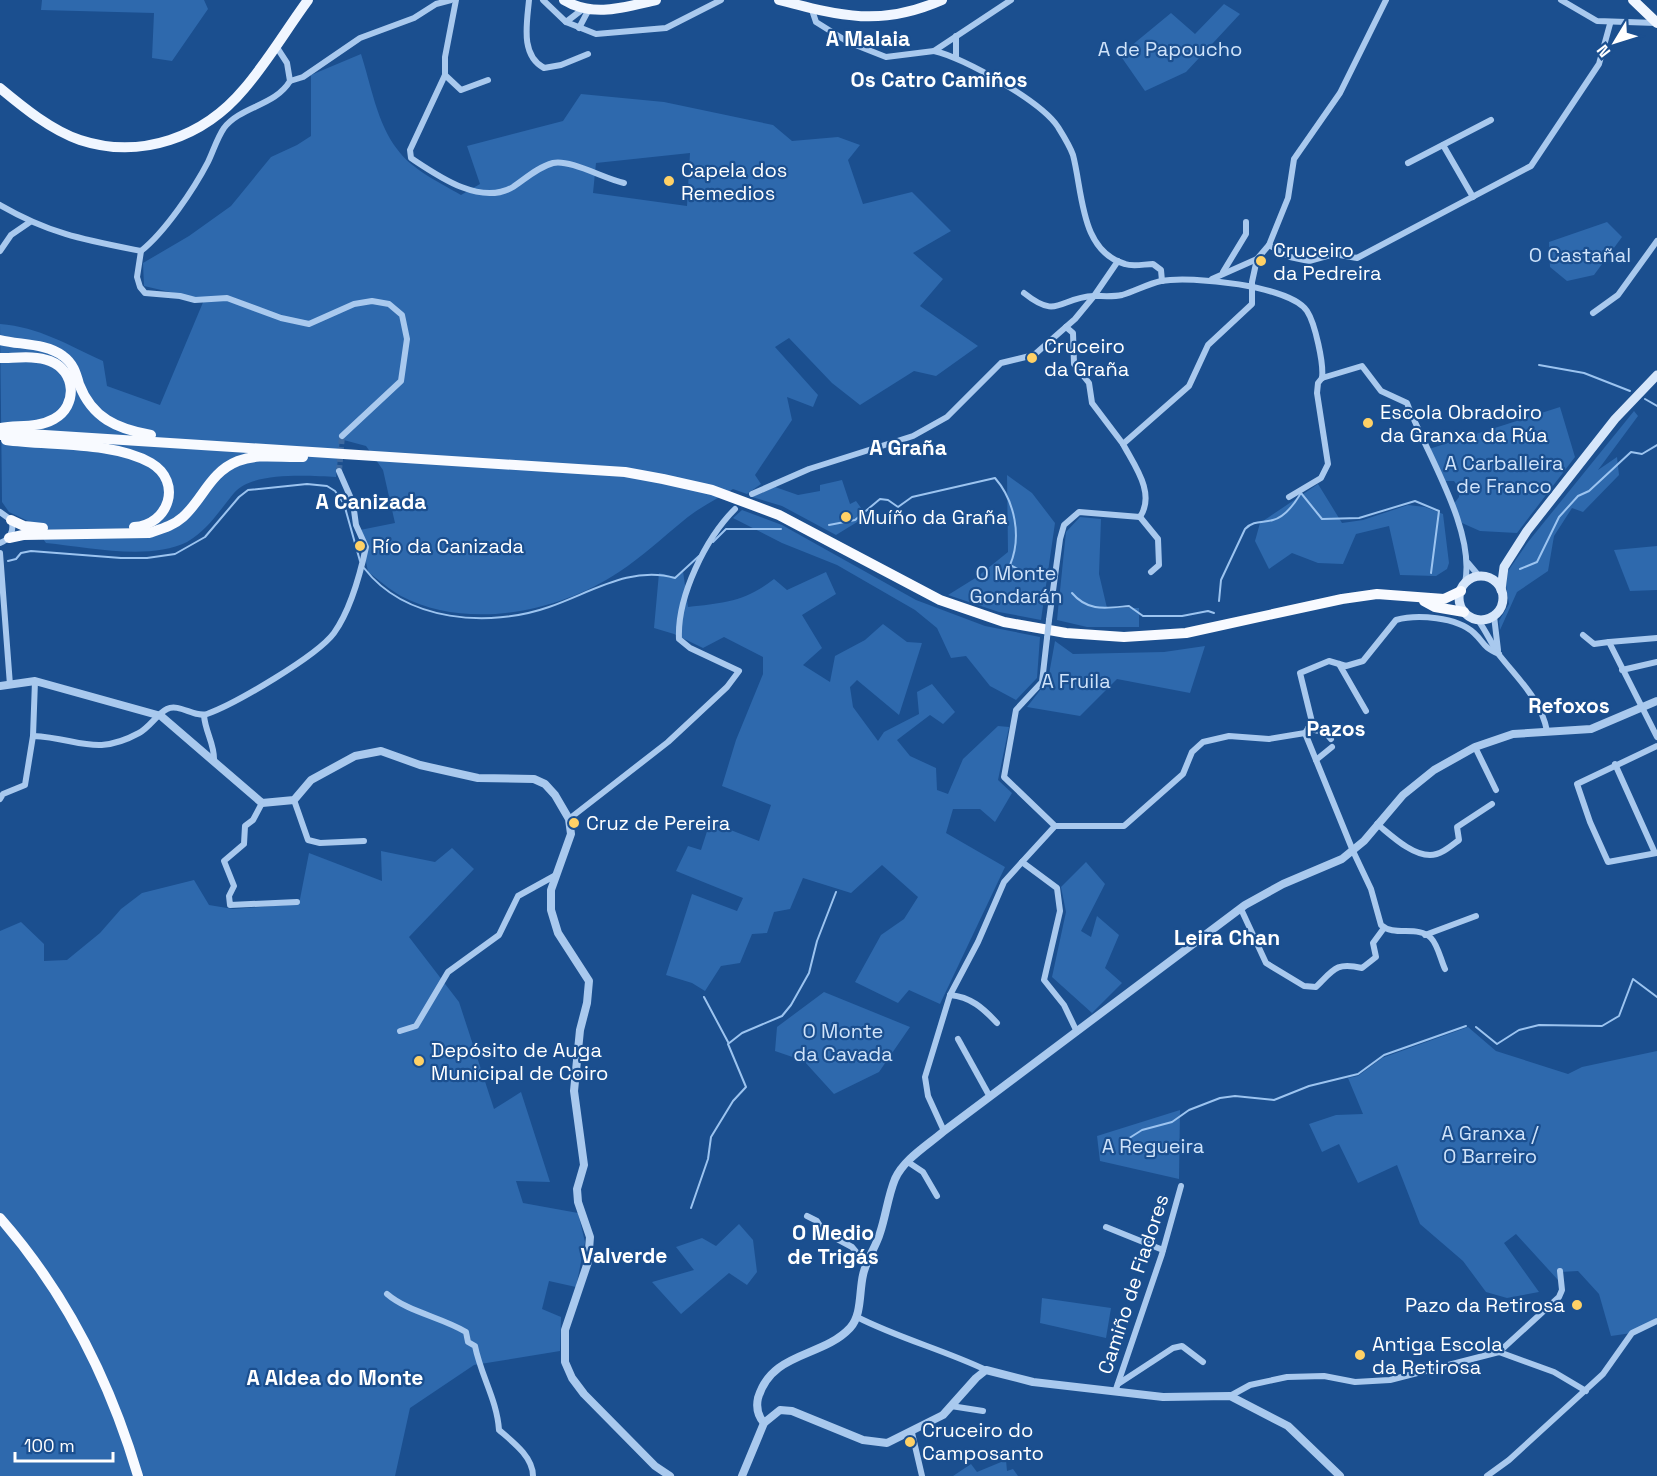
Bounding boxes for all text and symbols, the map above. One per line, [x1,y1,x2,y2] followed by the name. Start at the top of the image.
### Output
[1585,12,1645,72] north arrow
[826,25,910,52] district label: A Malaia
[1098,36,1242,62] park label: A de Papoucho
[1592,40,1615,62] text: N
[850,66,1028,93] district label: Os Catro Camiños
[681,157,787,206] place label: Capela dos Remedios
[662,174,676,188] marker: Capela dos Remedios
[1273,237,1382,286] place label: Cruceiro da Pedreira
[1529,242,1631,268] park label: O Castañal
[1254,254,1268,268] marker: Cruceiro da Pedreira
[1044,333,1129,382] place label: Cruceiro da Graña
[1025,351,1039,365] marker: Cruceiro da Graña
[1380,399,1548,448] place label: Escola Obradoiro da Granxa da Rúa
[1361,416,1375,430] marker: Escola Obradoiro da Granxa da Rúa
[869,434,947,461] district label: A Graña
[1445,450,1563,499] park label: A Carballeira de Franco
[316,488,426,515] district label: A Canizada
[858,504,1007,530] place label: Muíño da Graña
[839,510,853,524] marker: Muíño da Graña
[372,533,524,559] place label: Río da Canizada
[353,539,367,553] marker: Río da Canizada
[969,560,1063,609] park label: O Monte Gondarán
[1041,668,1111,694] park label: A Fruila
[1528,692,1610,719] district label: Refoxos
[1306,715,1366,742] district label: Pazos
[586,810,730,836] place label: Cruz de Pereira
[567,816,581,830] marker: Cruz de Pereira
[1174,924,1280,951] district label: Leira Chan
[793,1018,893,1067] park label: O Monte da Cavada
[431,1037,608,1086] place label: Depósito de Auga Municipal de Coiro
[412,1054,426,1068] marker: Depósito de Auga Municipal de Coiro
[1441,1120,1539,1169] park label: A Granxa / O Barreiro
[1102,1133,1204,1159] park label: A Regueira
[1092,1191,1174,1377] street label: Camiño de Fiadores
[787,1219,879,1270] district label: O Medio de Trigás
[581,1242,667,1269] district label: Valverde
[1405,1292,1565,1318] place label: Pazo da Retirosa
[1570,1298,1584,1312] marker: Pazo da Retirosa
[1372,1331,1503,1380] place label: Antiga Escola da Retirosa
[1353,1348,1367,1362] marker: Antiga Escola da Retirosa
[247,1364,423,1391] district label: A Aldea do Monte
[922,1417,1044,1466] place label: Cruceiro do Camposanto
[15,1425,112,1463] scale bar
[24,1434,75,1457] text: 100 m
[903,1435,917,1449] marker: Cruceiro do Camposanto

